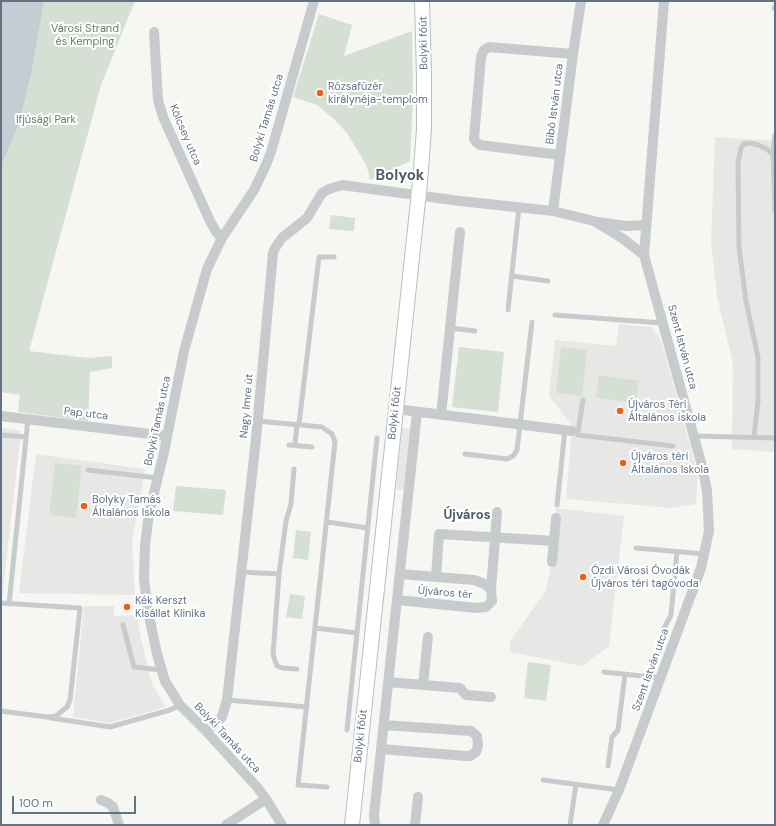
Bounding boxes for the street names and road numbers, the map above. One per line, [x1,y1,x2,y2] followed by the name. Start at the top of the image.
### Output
[417,16,431,70] street label: Bolyki főút
[543,63,567,145] street label: Bibó István utca
[247,72,287,164] street label: Bolyki Tamás utca
[166,103,204,167] street label: Kölcsey utca
[664,303,700,391] street label: Szent István utca
[238,373,256,439] street label: Nagy Imre út
[142,375,174,467] street label: Bolyki Tamás utca
[386,386,404,440] street label: Bolyki főút
[63,405,109,423] street label: Pap utca
[417,584,473,602] street label: Újváros tér
[630,627,672,713] street label: Szent István utca
[191,700,263,776] street label: Bolyki Tamás utca
[352,709,370,763] street label: Bolyki főút

